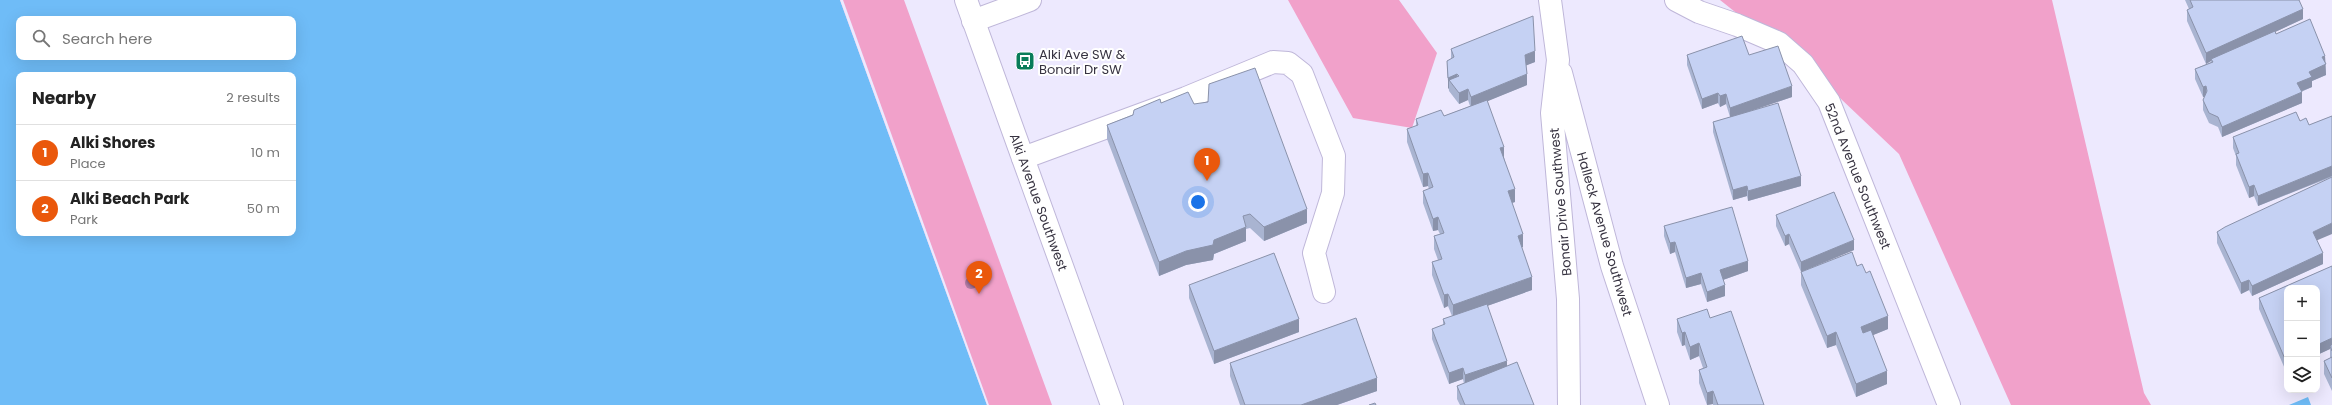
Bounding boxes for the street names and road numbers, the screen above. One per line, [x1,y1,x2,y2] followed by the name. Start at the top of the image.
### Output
[1819,100,1896,252] street label: 52nd Avenue Southwest
[1545,127,1576,277] street label: Bonair Drive Southwest
[1005,131,1072,274] street label: Alki Avenue Southwest
[1572,150,1637,319] street label: Halleck Avenue Southwest

